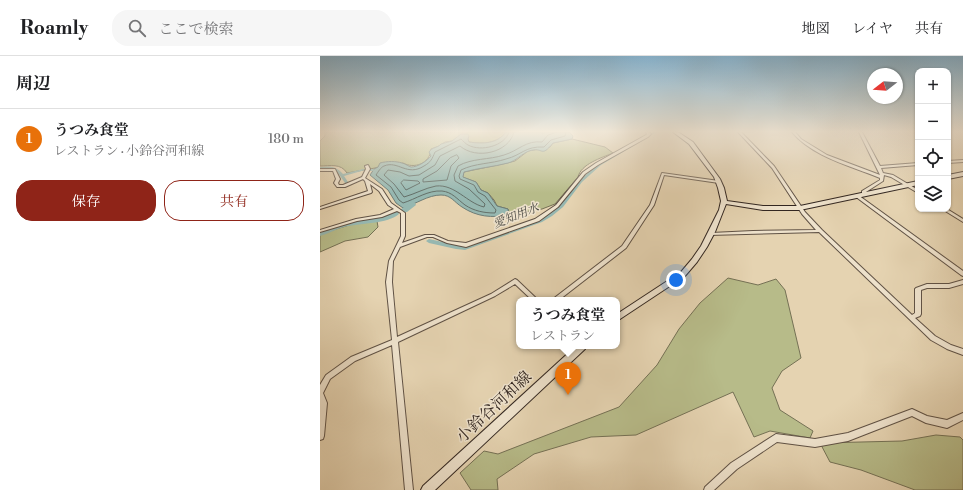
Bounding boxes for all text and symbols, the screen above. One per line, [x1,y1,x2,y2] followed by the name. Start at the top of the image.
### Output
[112,10,392,46] search box
[20,16,88,40] text: Roamly
[126,17,148,39] icon: search
[158,20,233,39] text: ここで検索
[802,20,830,38] text: 地図
[852,20,893,38] text: レイヤ
[915,20,943,38] text: 共有
[867,68,903,104] north arrow
[915,68,951,212] map controls
[915,68,951,104] button: +
[16,73,50,95] text: 周辺
[915,104,951,140] button: −
[54,121,129,140] text: うつみ食堂
[26,131,32,147] text: 1
[268,131,304,147] text: 180 m
[915,140,951,176] button: locate
[54,143,204,159] text: レストラン · 小鈴谷河和線
[915,176,951,212] button: layers
[16,180,156,221] button: 保存
[164,180,304,221] button: 共有
[491,200,542,232] water label: 愛知用水
[666,270,686,290] your location
[516,297,620,349] popup
[530,306,606,325] text: うつみ食堂
[530,328,595,344] text: レストラン
[555,362,581,395] pin: 1
[452,367,536,447] street label: 小鈴谷河和線

